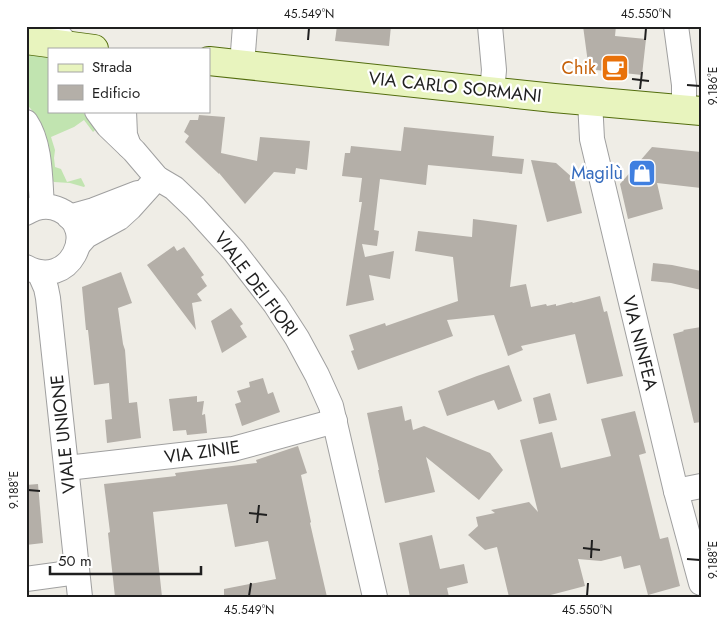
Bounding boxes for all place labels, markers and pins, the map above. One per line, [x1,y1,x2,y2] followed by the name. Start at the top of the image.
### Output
[600,53,630,83] cafe icon: Chik
[562,55,596,81] place label: Chik
[627,158,657,188] shop icon: Magilù
[571,160,623,186] place label: Magilù

